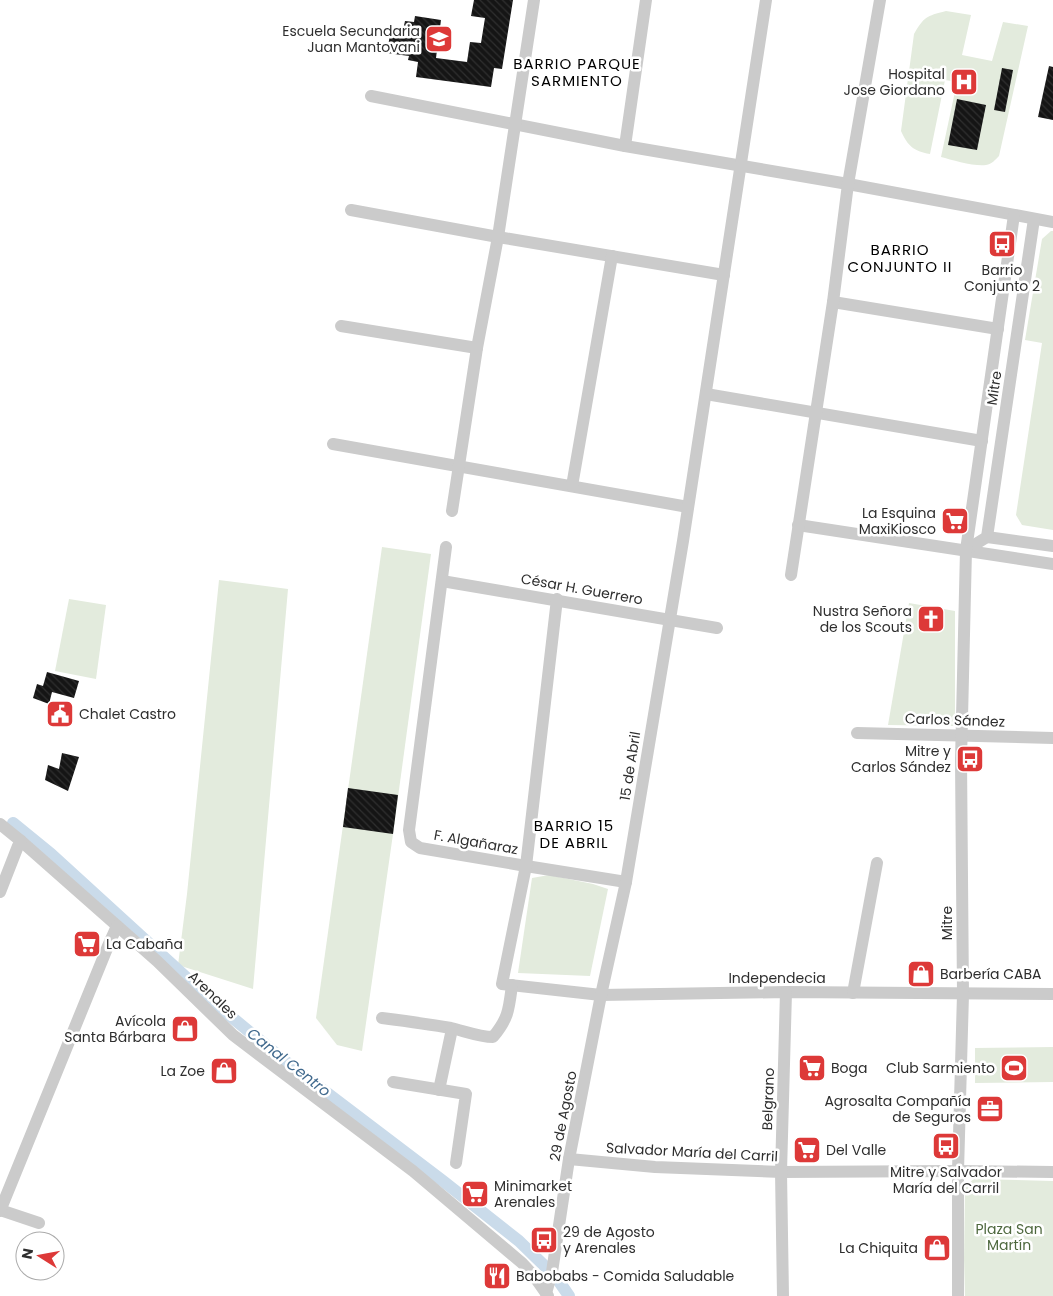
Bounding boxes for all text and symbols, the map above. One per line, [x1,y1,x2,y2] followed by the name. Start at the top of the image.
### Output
[282,21,420,57] place label: Escuela Secundaria Juan Mantovani
[424,24,454,54] school or university icon: Escuela Secundaria Juan Mantovani
[513,53,641,91] district label: BARRIO PARQUE SARMIENTO
[844,64,945,100] place label: Hospital Jose Giordano
[949,67,979,97] hospital icon: Hospital Jose Giordano
[987,229,1017,259] bus stop icon: Barrio Conjunto 2
[848,239,952,277] district label: BARRIO CONJUNTO II
[964,260,1040,296] place label: Barrio Conjunto 2
[982,369,1006,406] street label: Mitre
[859,503,936,539] place label: La Esquina MaxiKiosco
[940,506,970,536] supermarket icon: La Esquina MaxiKiosco
[519,568,645,610] street label: César H. Guerrero
[813,601,912,637] place label: Nustra Señora de los Scouts
[916,604,946,634] church icon: Nustra Señora de los Scouts
[45,699,75,729] public building icon: Chalet Castro
[79,704,176,724] place label: Chalet Castro
[905,708,1005,732] street label: Carlos Sández
[615,730,645,802] street label: 15 de Abril
[851,741,951,777] place label: Mitre y Carlos Sández
[955,744,985,774] bus stop icon: Mitre y Carlos Sández
[534,815,614,853] district label: BARRIO 15 DE ABRIL
[432,825,520,859] street label: F. Algañaraz
[937,905,957,940] street label: Mitre
[72,929,102,959] supermarket icon: La Cabaña
[106,934,183,954] place label: La Cabaña
[906,959,936,989] shop icon: Barbería CABA
[940,964,1042,984] place label: Barbería CABA
[184,967,242,1023] street label: Arenales
[728,968,826,988] street label: Independecia
[64,1011,166,1047] place label: Avícola Santa Bárbara
[170,1014,200,1044] shop icon: Avícola Santa Bárbara
[243,1023,335,1101] water label: Canal Centro
[797,1053,827,1083] supermarket icon: Boga
[999,1053,1029,1083] sports icon: Club Sarmiento
[209,1056,239,1086] shop icon: La Zoe
[831,1058,867,1078] place label: Boga
[886,1058,995,1078] place label: Club Sarmiento
[161,1061,205,1081] place label: La Zoe
[757,1067,779,1131] street label: Belgrano
[544,1069,582,1163] street label: 29 de Agosto
[824,1091,971,1127] place label: Agrosalta Compañía de Seguros
[975,1094,1005,1124] office icon: Agrosalta Compañía de Seguros
[931,1131,961,1161] bus stop icon: Mitre y Salvador María del Carril
[792,1135,822,1165] supermarket icon: Del Valle
[606,1138,778,1166] street label: Salvador María del Carril
[826,1140,887,1160] place label: Del Valle
[890,1162,1002,1198] place label: Mitre y Salvador María del Carril
[494,1176,572,1212] place label: Minimarket Arenales
[460,1179,490,1209] supermarket icon: Minimarket Arenales
[975,1219,1043,1255] park label: Plaza San Martín
[563,1222,655,1258] place label: 29 de Agosto y Arenales
[529,1225,559,1255] bus stop icon: 29 de Agosto y Arenales
[15,1231,65,1281] north arrow
[922,1233,952,1263] shop icon: La Chiquita
[839,1238,918,1258] place label: La Chiquita
[16,1246,38,1261] text: N
[482,1261,512,1291] restaurant icon: Babobabs - Comida Saludable
[516,1266,735,1286] place label: Babobabs - Comida Saludable

